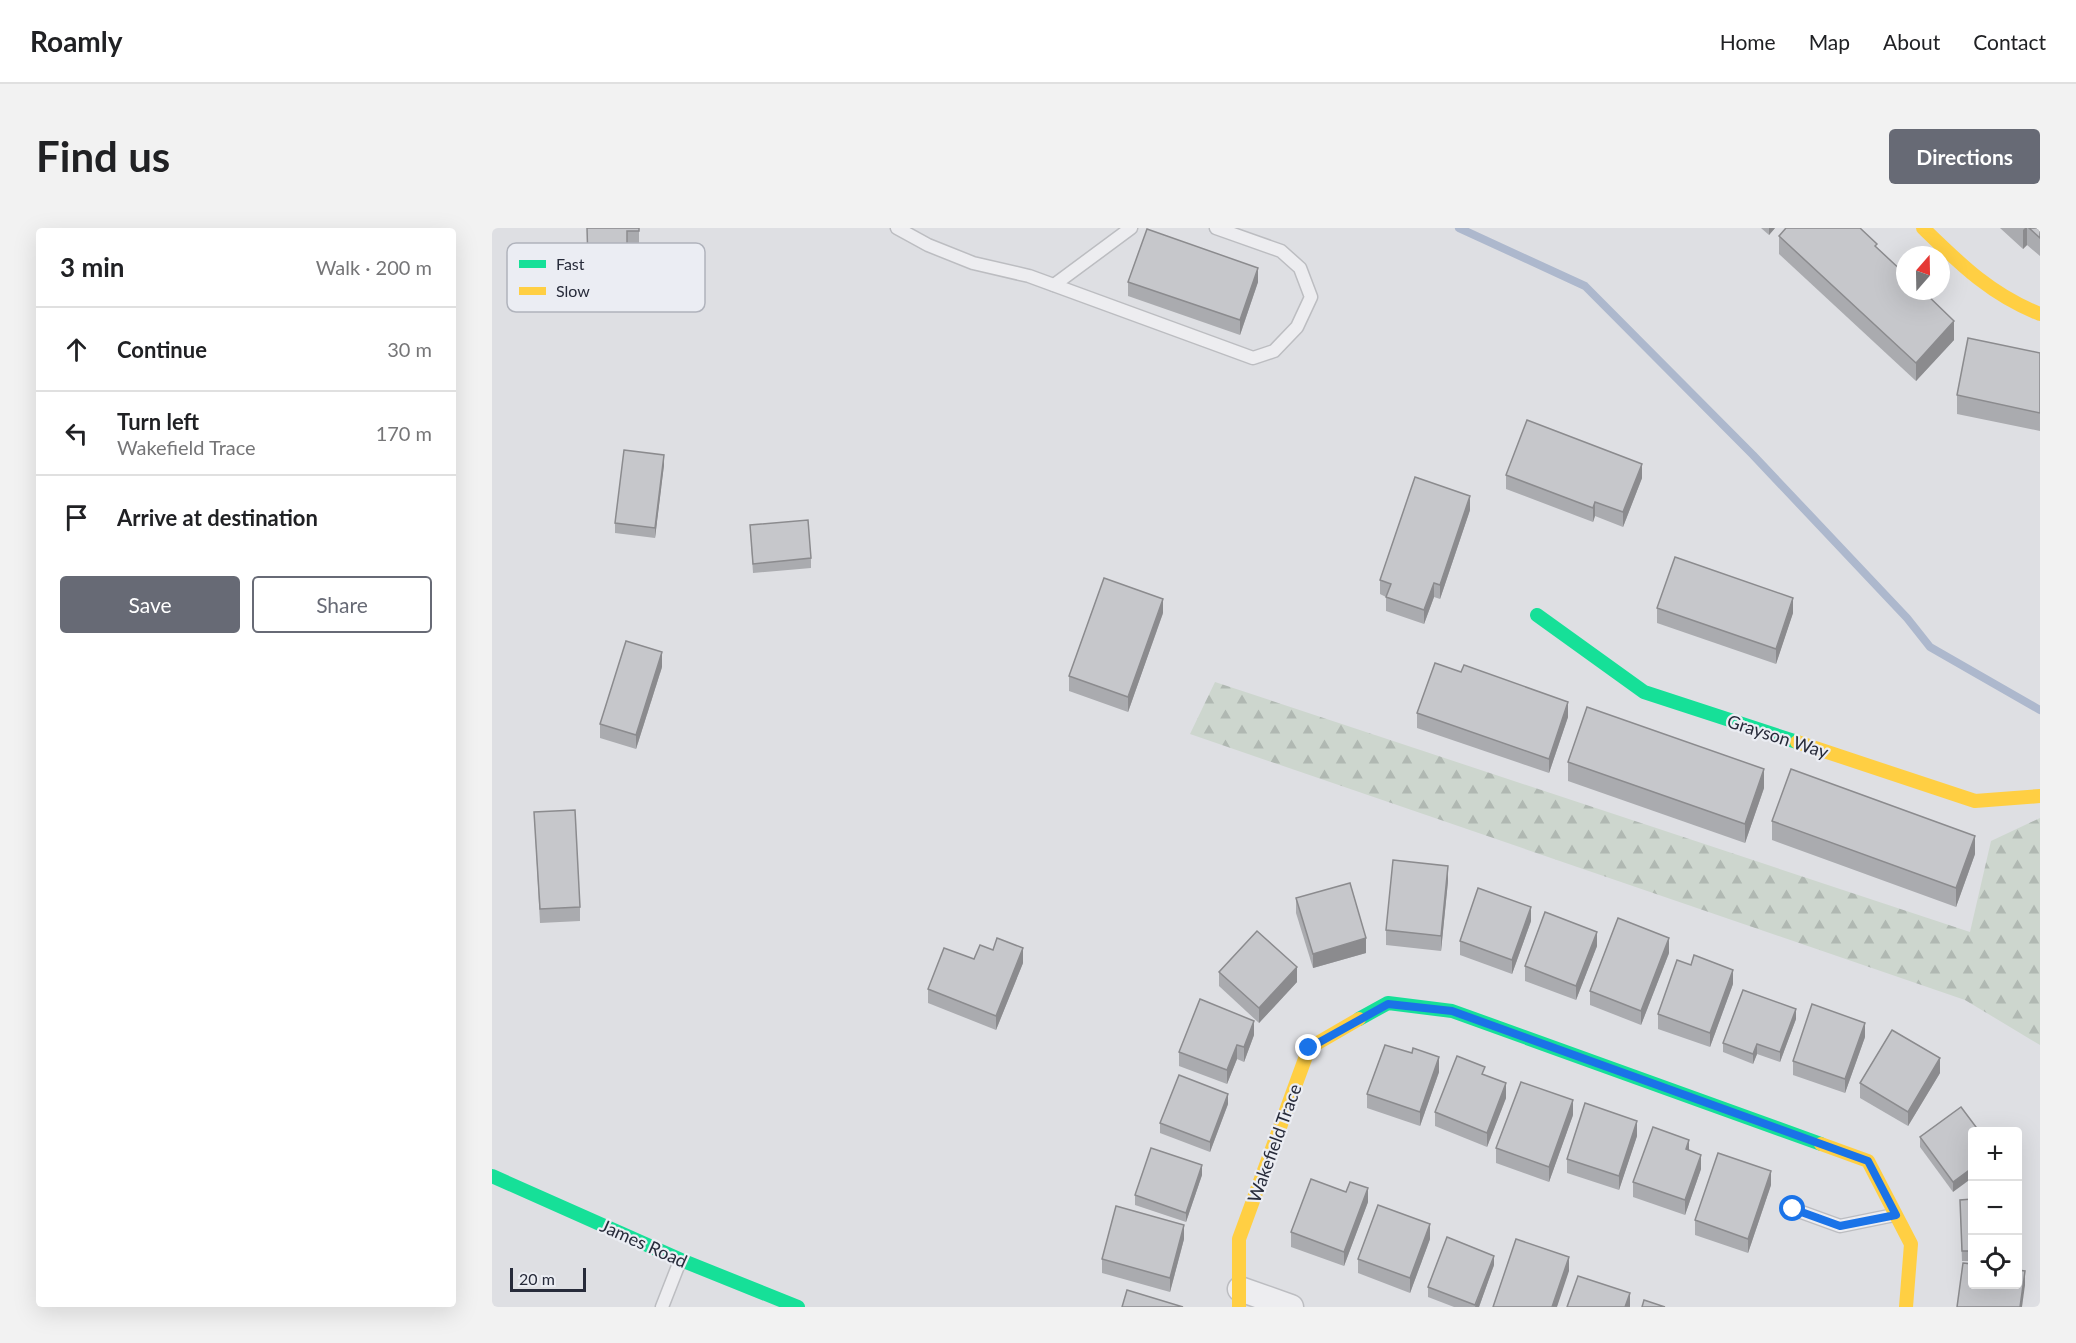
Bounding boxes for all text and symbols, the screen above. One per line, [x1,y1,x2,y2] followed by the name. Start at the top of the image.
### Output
[30,24,123,58] text: Roamly
[1720,29,1776,54] text: Home
[1809,29,1850,54] text: Map
[1883,29,1940,54] text: About
[1973,29,2046,54] text: Contact
[1889,129,2040,184] button: Directions
[36,131,170,181] text: Find us
[507,243,705,312] legend
[1896,246,1950,300] north arrow
[60,251,124,283] text: 3 min
[556,254,585,273] text: Fast
[316,255,432,279] text: Walk · 200 m
[556,281,590,300] text: Slow
[60,333,93,366] icon: ahead
[117,336,207,363] text: Continue
[387,337,432,361] text: 30 m
[117,408,199,435] text: Turn left
[60,417,93,450] icon: left
[376,421,432,445] text: 170 m
[117,435,256,459] text: Wakefield Trace
[60,501,93,534] icon: arrive
[117,504,318,531] text: Arrive at destination
[60,576,240,633] button: Save
[252,576,432,633] button: Share
[1725,709,1832,763] street label: Grayson Way
[1295,1034,1321,1060] route end
[1242,1081,1306,1205] street label: Wakefield Trace
[1968,1127,2022,1289] map controls
[1968,1127,2022,1181] button: +
[1968,1181,2022,1235] button: −
[1779,1195,1805,1221] route start
[597,1214,691,1272] street label: James Road
[1968,1235,2022,1289] button: locate
[510,1265,586,1292] scale bar
[519,1269,555,1288] text: 20 m

